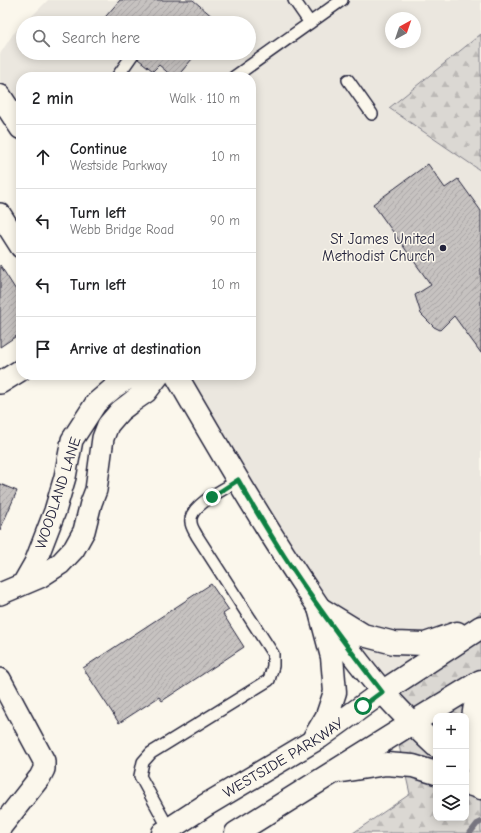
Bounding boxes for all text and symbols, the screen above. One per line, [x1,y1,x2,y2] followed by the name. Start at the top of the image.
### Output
[385,12,421,48] north arrow
[16,16,256,60] search box
[30,27,52,49] icon: search
[62,29,140,47] text: Search here
[32,89,73,108] text: 2 min
[169,91,240,106] text: Walk · 110 m
[70,140,127,158] text: Continue
[32,146,54,168] icon: ahead
[212,149,240,164] text: 10 m
[70,158,167,173] text: Westside Parkway
[70,204,126,222] text: Turn left
[32,210,54,232] icon: left
[210,213,240,228] text: 90 m
[70,222,174,237] text: Webb Bridge Road
[322,230,435,265] place label: St James United Methodist Church
[438,243,448,253] marker: St James United Methodist Church
[32,274,54,296] icon: left
[70,276,126,294] text: Turn left
[212,277,240,292] text: 10 m
[32,338,54,360] icon: arrive
[70,340,201,358] text: Arrive at destination
[31,435,85,551] street label: WOODLAND LANE
[203,488,221,506] route end
[354,697,372,715] route start
[433,713,469,821] map controls
[433,713,469,749] button: +
[220,714,347,802] street label: WESTSIDE PARKWAY
[433,749,469,785] button: −
[433,785,469,821] button: layers

